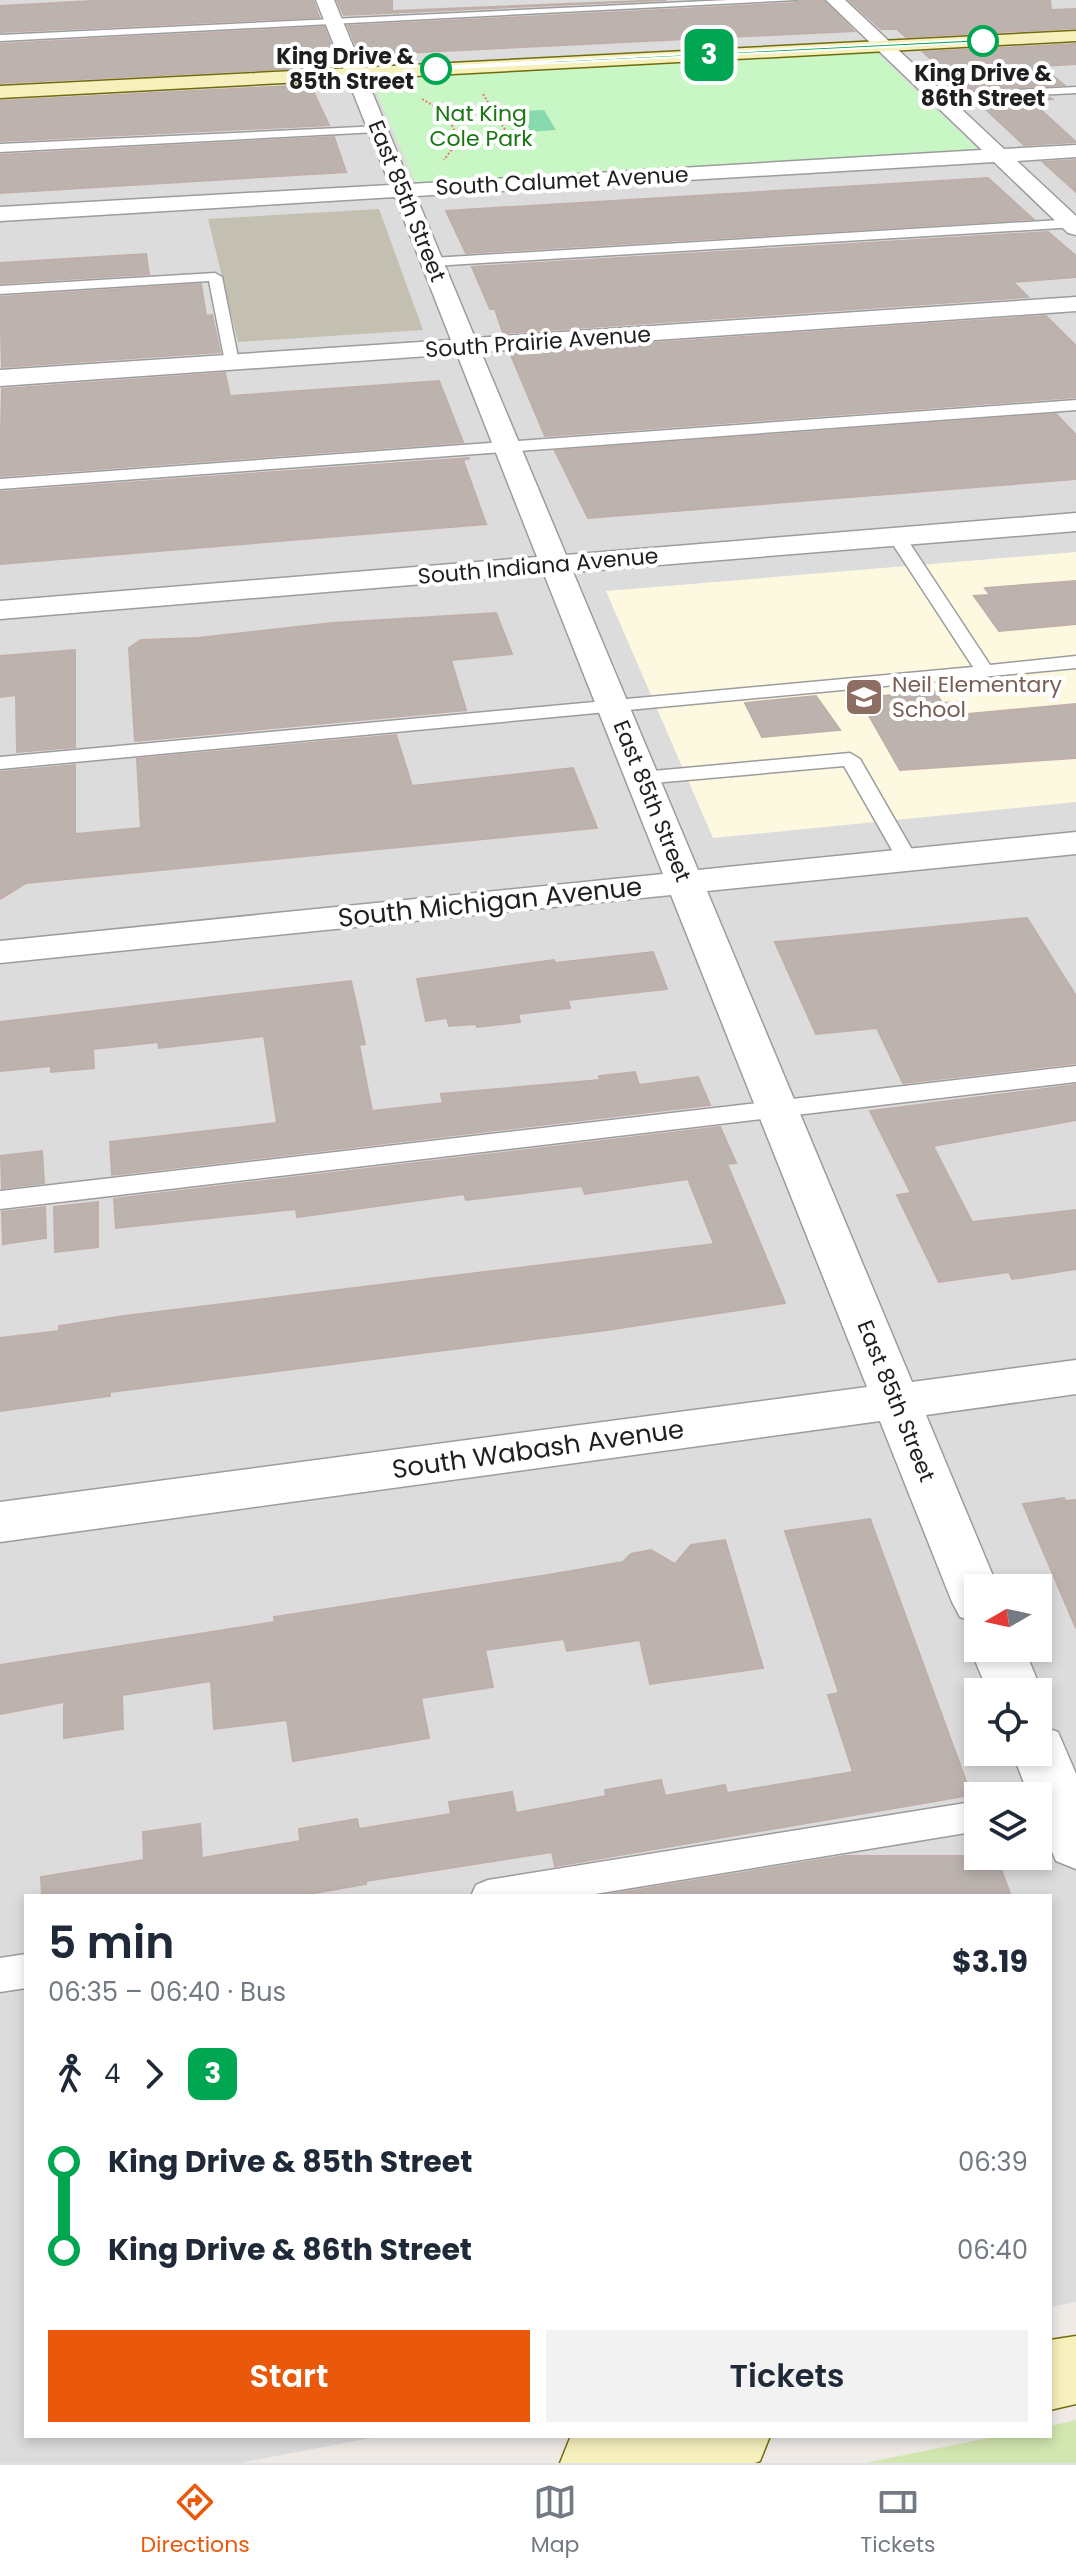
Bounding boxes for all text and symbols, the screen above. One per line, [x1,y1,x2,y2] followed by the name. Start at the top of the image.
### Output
[968,26,998,56] marker: King Drive & 86th Street
[683,29,735,81] line badge: 3
[701,35,717,74] text: 3
[276,41,414,97] place label: King Drive & 85th Street
[421,54,451,84] marker: King Drive & 85th Street
[914,58,1052,114] place label: King Drive & 86th Street
[429,98,533,154] park label: Nat King Cole Park
[360,116,454,286] street label: East 85th Street
[435,159,689,203] street label: South Calumet Avenue
[424,319,652,365] street label: South Prairie Avenue
[417,540,659,592] street label: South Indiana Avenue
[892,669,1063,725] place label: Neil Elementary School
[843,676,885,718] school or university icon: Neil Elementary School
[605,716,699,886] street label: East 85th Street
[336,868,644,936] street label: South Michigan Avenue
[849,1316,943,1486] street label: East 85th Street
[390,1411,686,1487] street label: South Wabash Avenue
[964,1574,1052,1662] north arrow
[964,1574,1052,1870] map controls
[964,1678,1052,1766] button: locate
[964,1782,1052,1870] button: layers
[48,1912,174,1973] text: 5 min
[952,1940,1028,1983] text: $3.19
[48,1974,286,2010] text: 06:35 – 06:40 · Bus
[48,2052,92,2096] icon: walk
[132,2052,176,2096] icon: forward
[204,2054,221,2093] text: 3
[104,2056,120,2092] text: 4
[108,2140,472,2183] text: King Drive & 85th Street
[958,2144,1028,2180] text: 06:39
[108,2228,472,2271] text: King Drive & 86th Street
[957,2232,1028,2268] text: 06:40
[48,2330,530,2422] button: Start
[546,2330,1028,2422] button: Tickets
[140,2480,250,2561] tab: Directions
[531,2480,579,2561] tab: Map
[860,2480,935,2561] tab: Tickets

